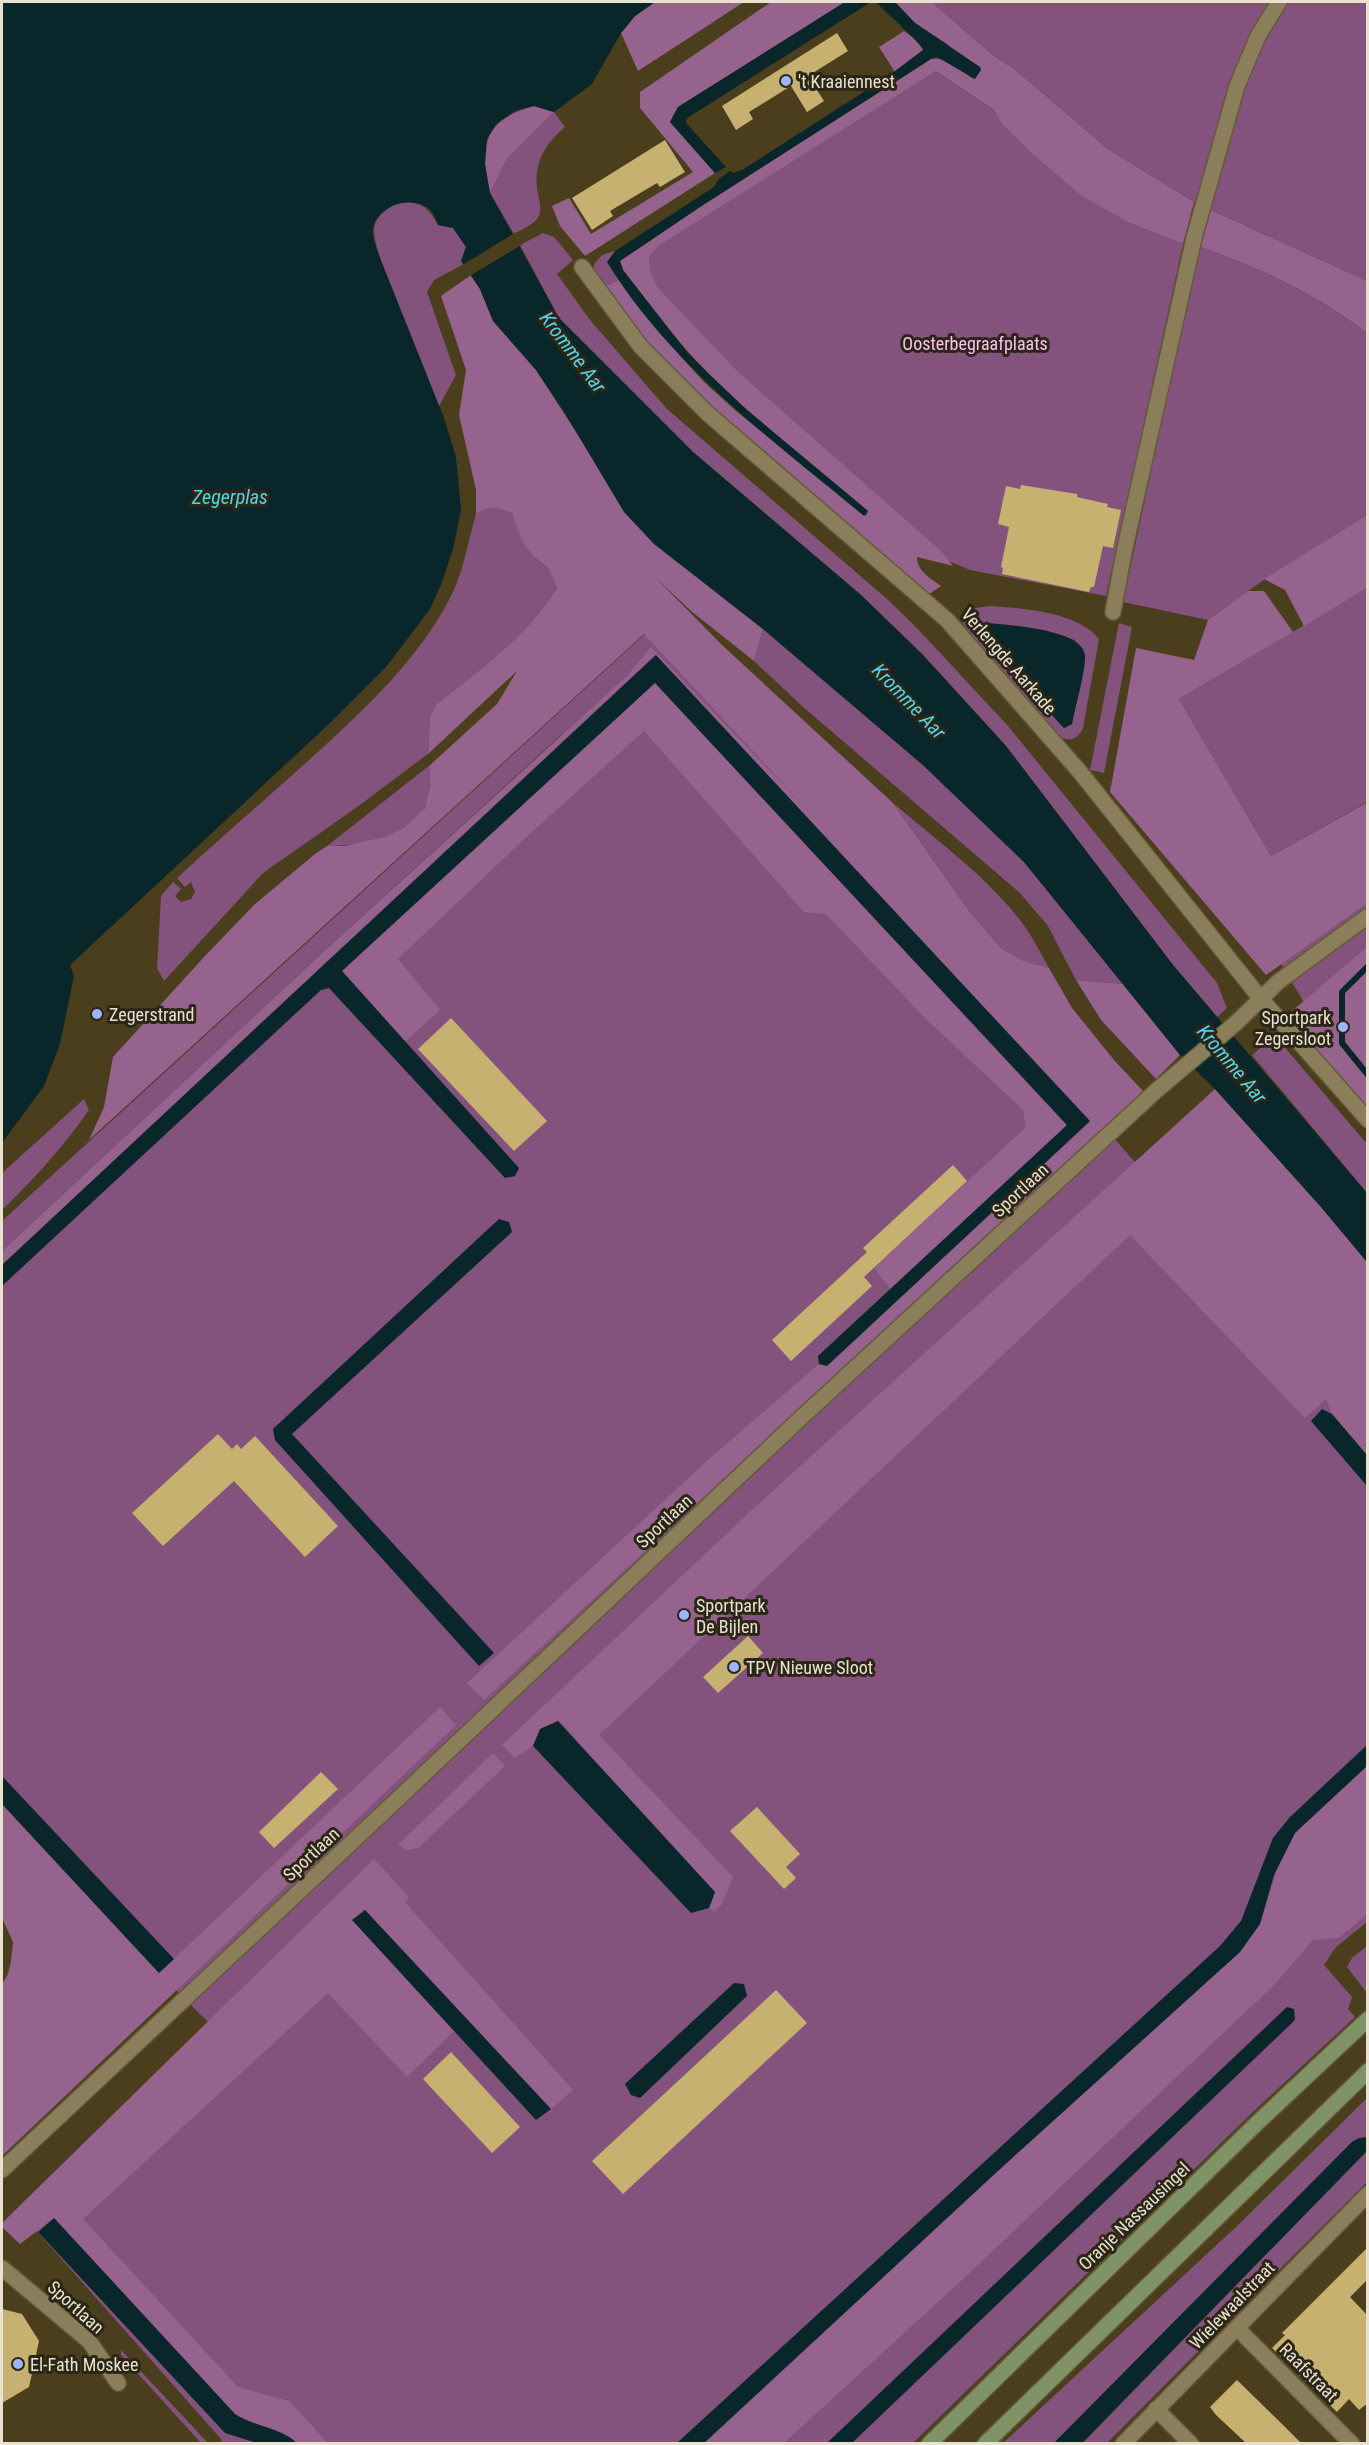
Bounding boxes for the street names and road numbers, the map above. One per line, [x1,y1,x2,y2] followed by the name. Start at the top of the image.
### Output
[957,604,1061,718] street label: Verlengde Aarkade
[988,1159,1052,1221] street label: Sportlaan
[632,1490,696,1552] street label: Sportlaan
[279,1823,343,1885] street label: Sportlaan
[1074,2158,1194,2274] street label: Oranje Nassausingel
[1185,2257,1279,2353] street label: Wielewaalstraat
[43,2276,109,2338] street label: Sportlaan
[1276,2339,1342,2405] street label: Raafstraat

